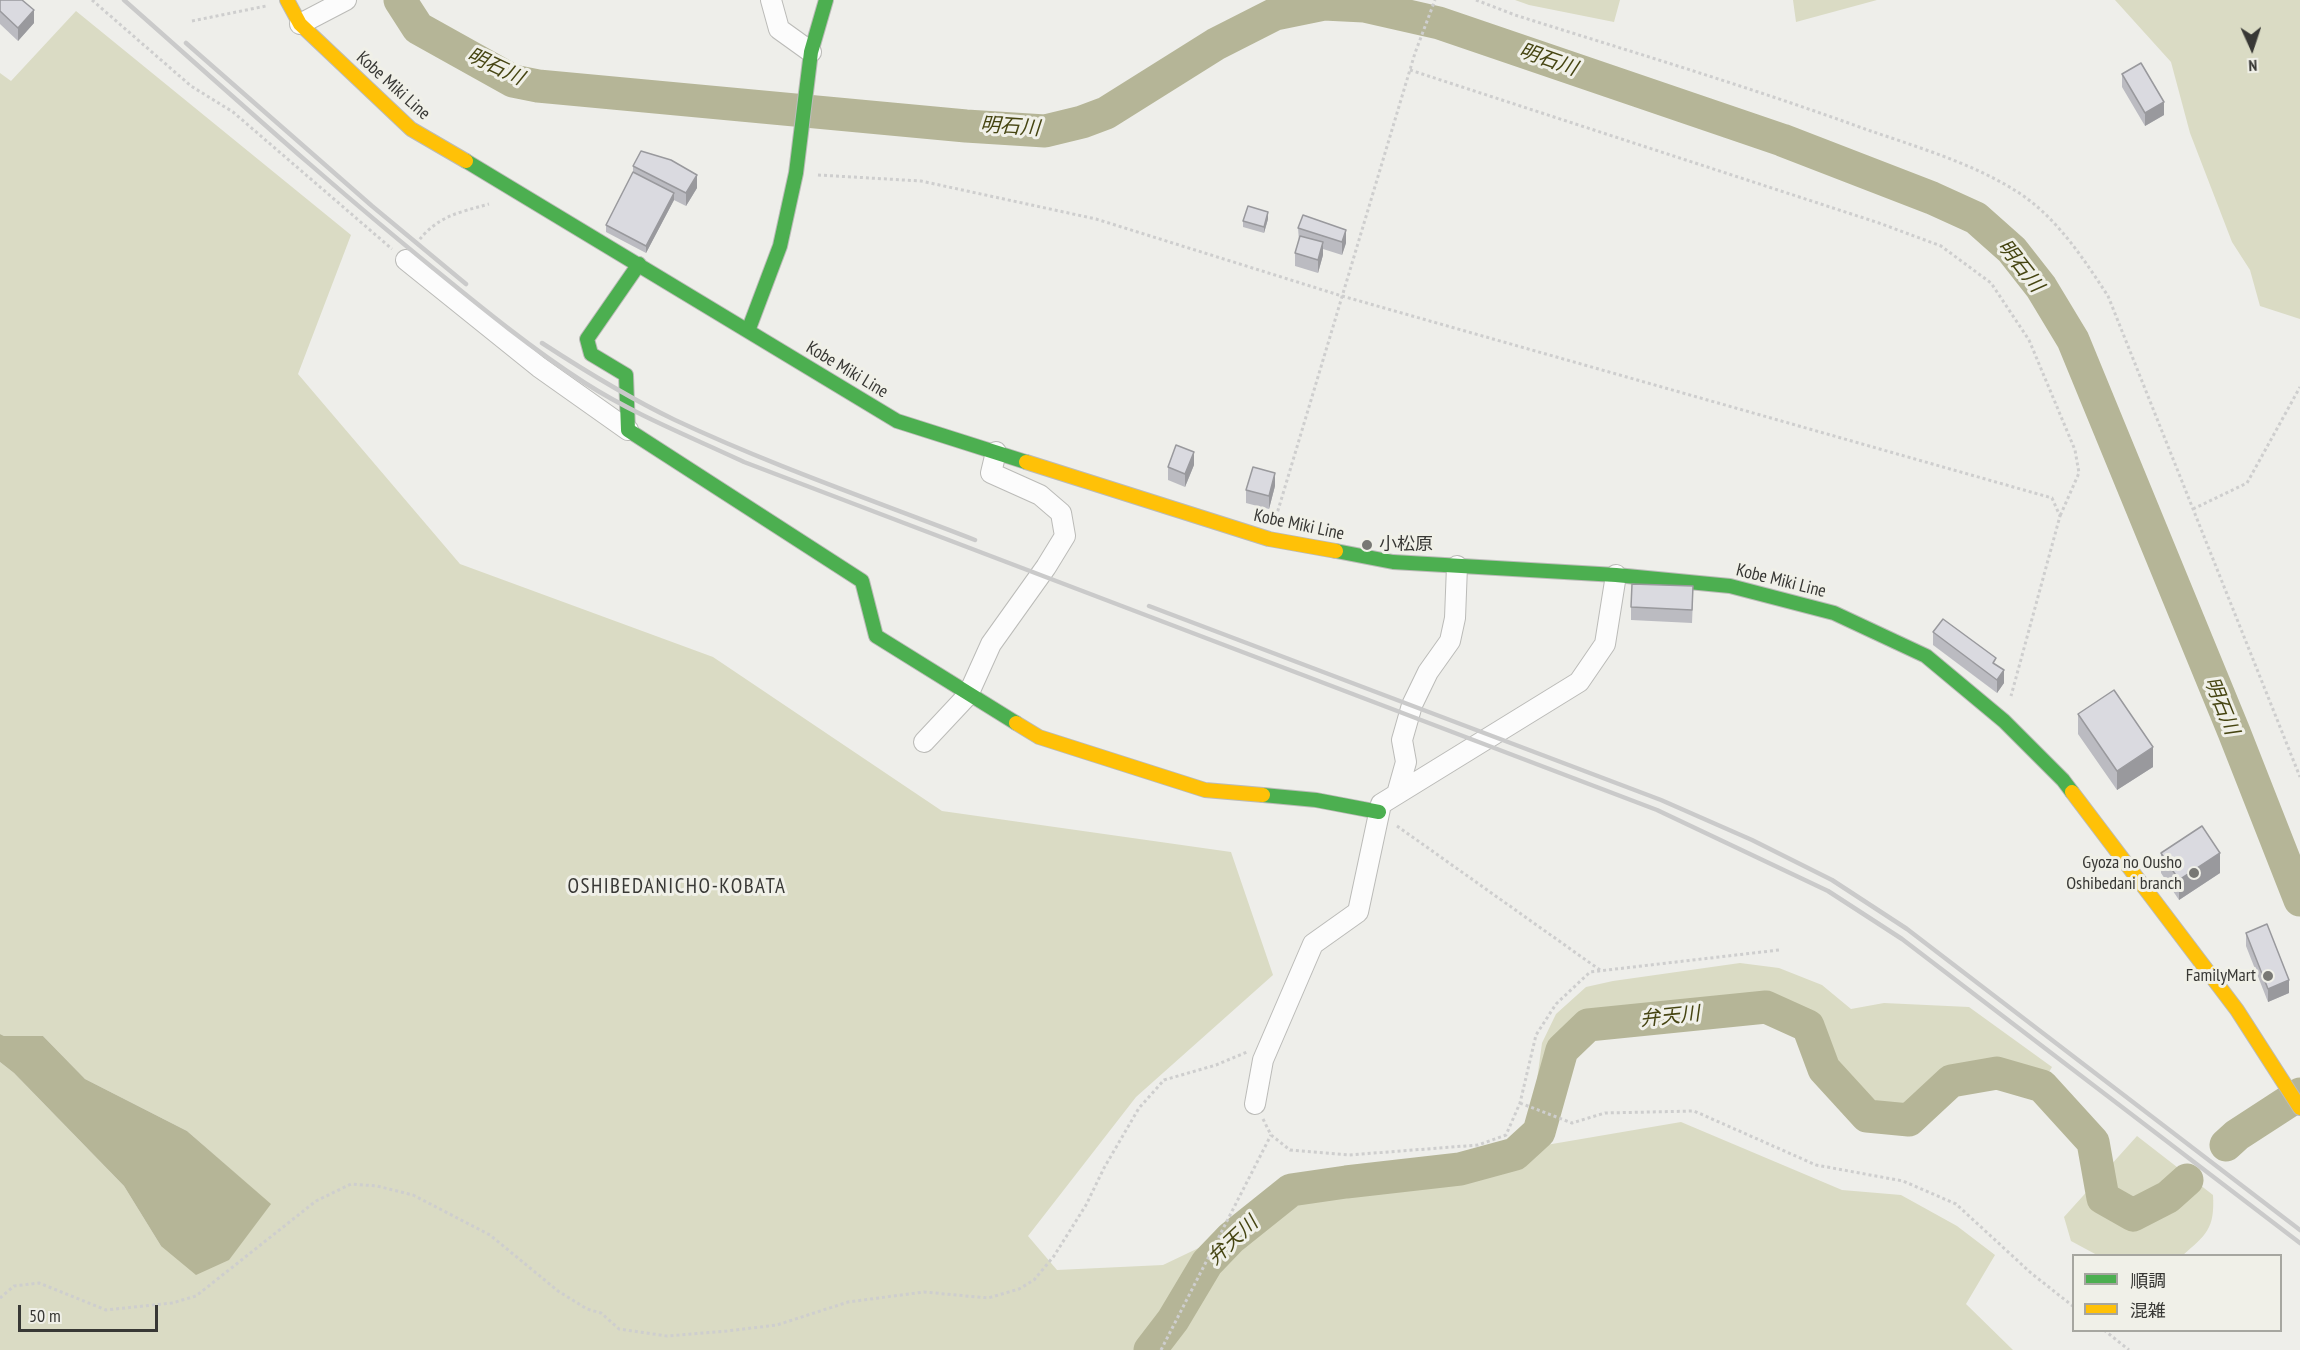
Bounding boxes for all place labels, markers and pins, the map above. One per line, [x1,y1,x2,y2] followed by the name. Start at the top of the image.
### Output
[1379,534,1433,556] place label: 小松原
[1360,538,1374,552] marker: 小松原
[2066,852,2182,894] place label: Gyoza no Ousho Oshibedani branch
[2187,866,2201,880] marker: Gyoza no Ousho Oshibedani branch
[2186,965,2256,987] place label: FamilyMart
[2261,969,2275,983] marker: FamilyMart

